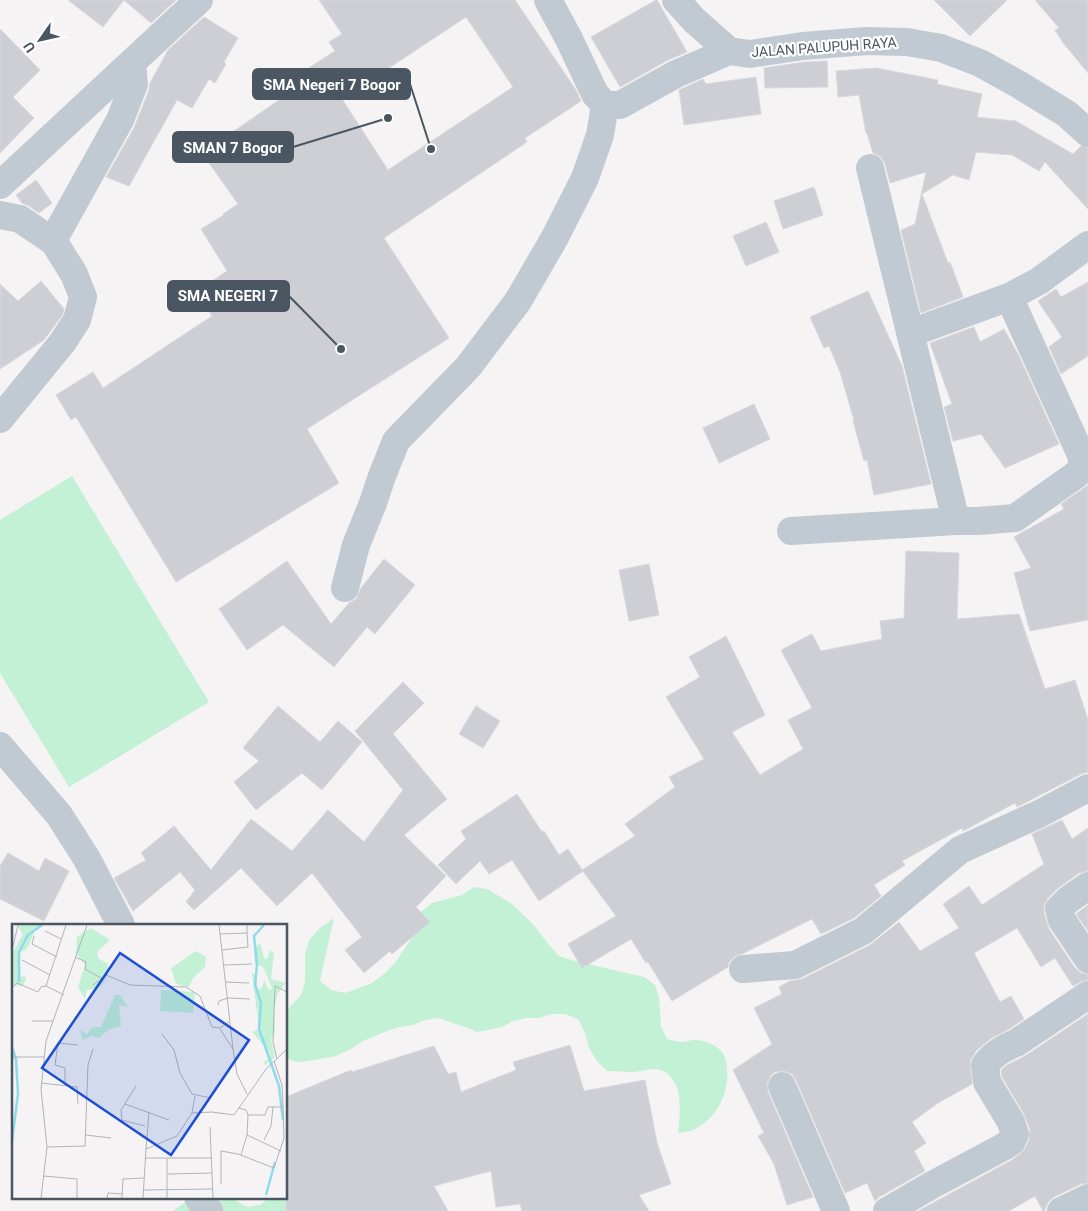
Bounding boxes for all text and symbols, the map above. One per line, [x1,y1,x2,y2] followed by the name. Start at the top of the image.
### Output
[15,15,65,65] north arrow
[751,34,897,60] street label: JALAN PALUPUH RAYA
[20,39,38,56] text: U
[253,69,410,99] callout: SMA Negeri 7 Bogor
[263,76,401,94] text: SMA Negeri 7 Bogor
[173,132,293,162] callout: SMAN 7 Bogor
[183,139,283,157] text: SMAN 7 Bogor
[168,281,289,311] callout: SMA NEGERI 7
[178,287,278,305] text: SMA NEGERI 7
[12,924,288,1198] inset map

